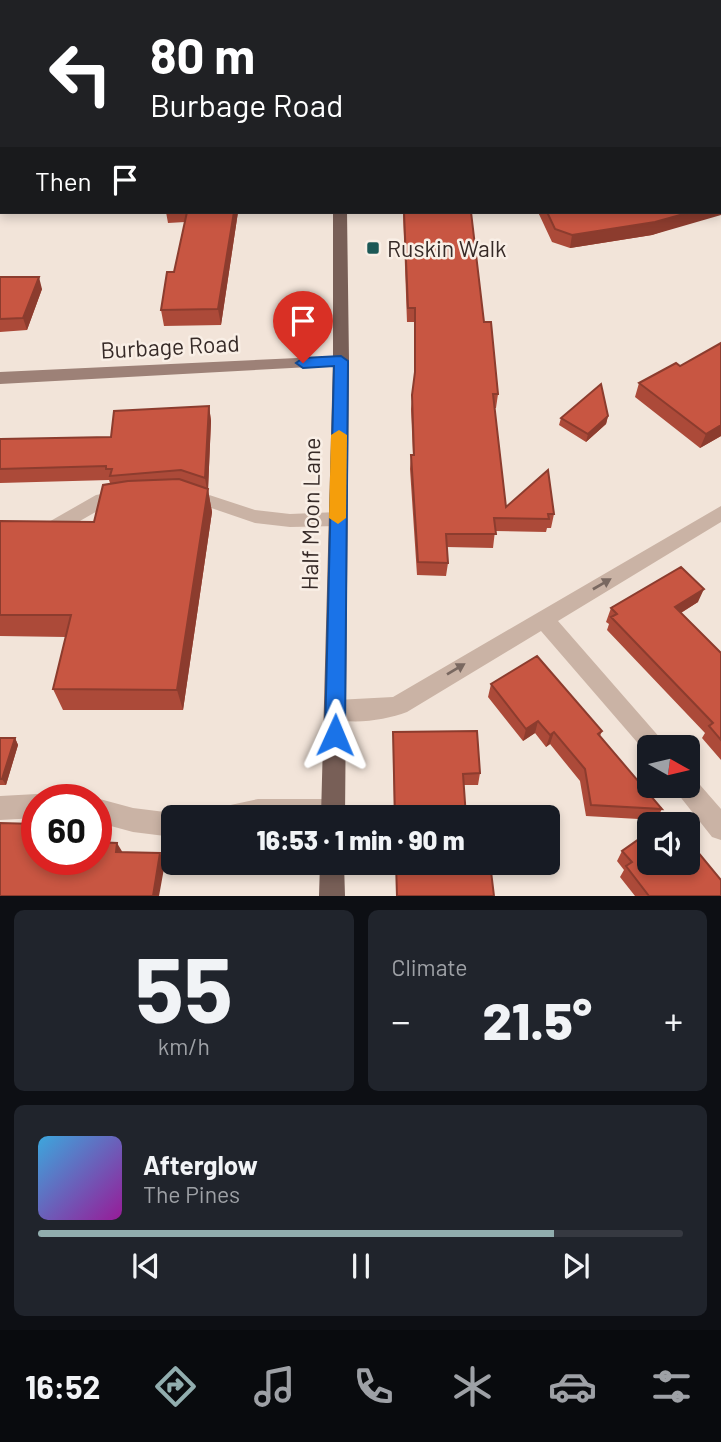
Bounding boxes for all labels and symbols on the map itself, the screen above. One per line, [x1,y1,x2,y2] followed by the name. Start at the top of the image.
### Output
[387,234,507,262] place label: Ruskin Walk
[365,240,381,256] marker: Ruskin Walk
[273,291,333,363] pin
[100,328,240,364] street label: Burbage Road
[295,437,325,591] street label: Half Moon Lane
[592,578,612,590] one-way arrow
[447,662,466,675] one-way arrow
[298,698,372,772] position arrow
[637,735,700,798] north arrow
[21,784,112,875] speed limit sign: 60

